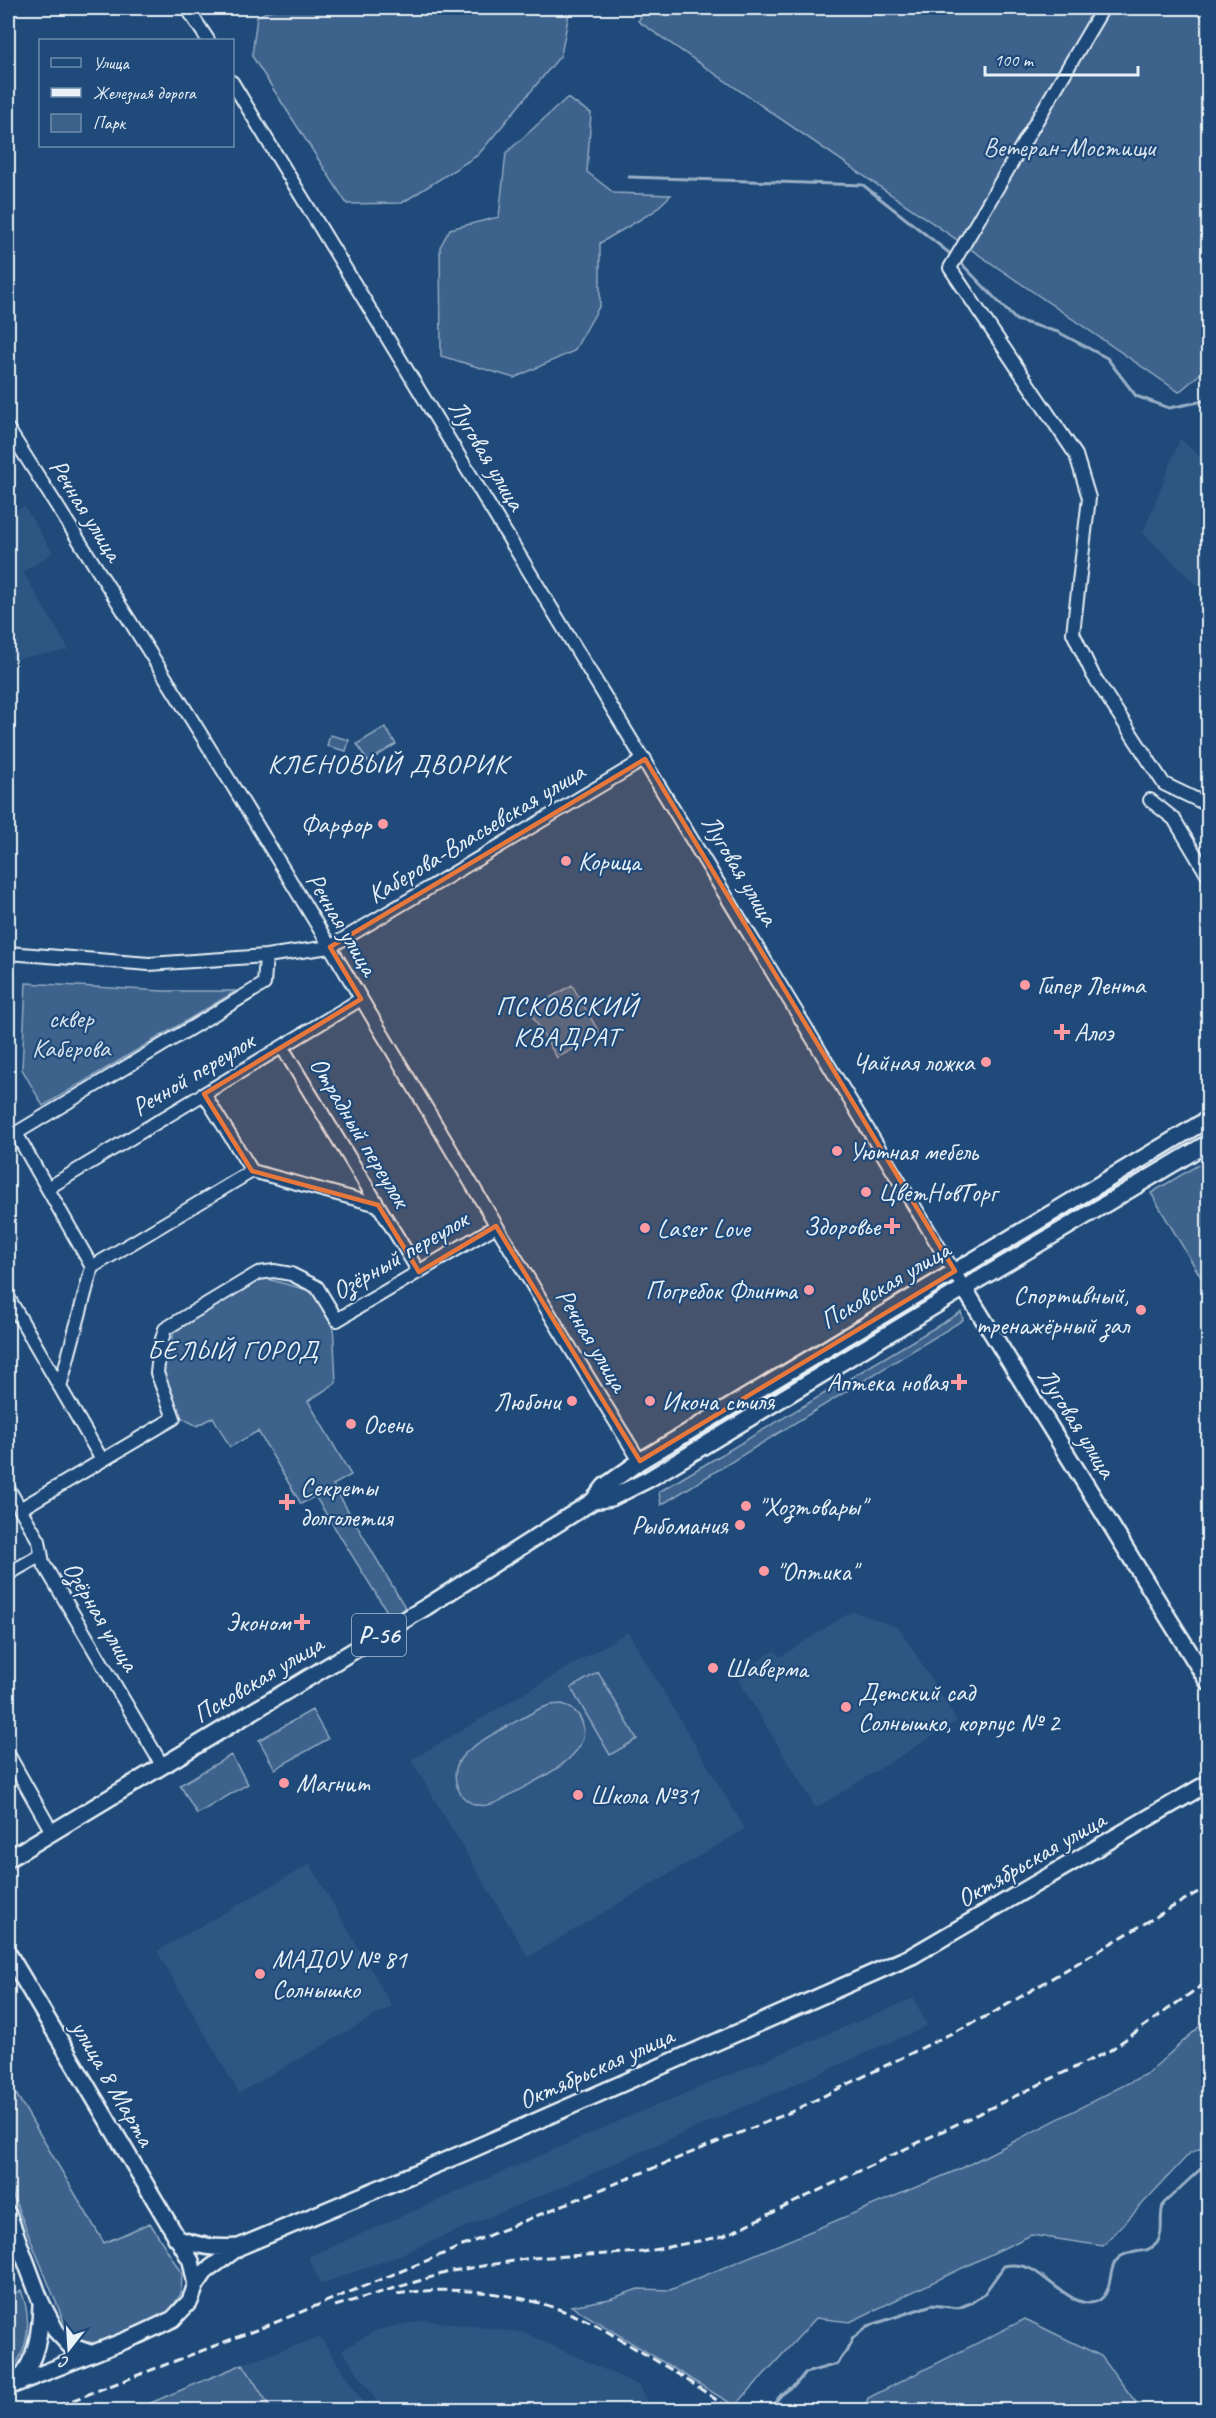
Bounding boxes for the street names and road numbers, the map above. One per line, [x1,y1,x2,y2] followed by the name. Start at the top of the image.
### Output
[441,394,534,518] street label: Луговая улица
[42,453,132,569] street label: Речная улица
[361,754,592,911] street label: Каберова-Власьевская улица
[694,809,787,933] street label: Луговая улица
[298,866,387,984] street label: Речная улица
[126,1023,262,1124] street label: Речной переулок
[302,1051,419,1215] street label: Отрадный переулок
[326,1202,476,1308] street label: Озёрный переулок
[814,1232,958,1337] street label: Псковская улица
[548,1282,637,1400] street label: Речная улица
[1030,1362,1125,1486] street label: Луговая улица
[54,1555,148,1679] street label: Озёрная улица
[352,1614,406,1656] road number: Р-56
[187,1626,331,1731] street label: Псковская улица
[951,1802,1113,1915] street label: Октябрьская улица
[63,2012,163,2153] street label: улица 8 Марта
[513,2018,681,2117] street label: Октябрьская улица

